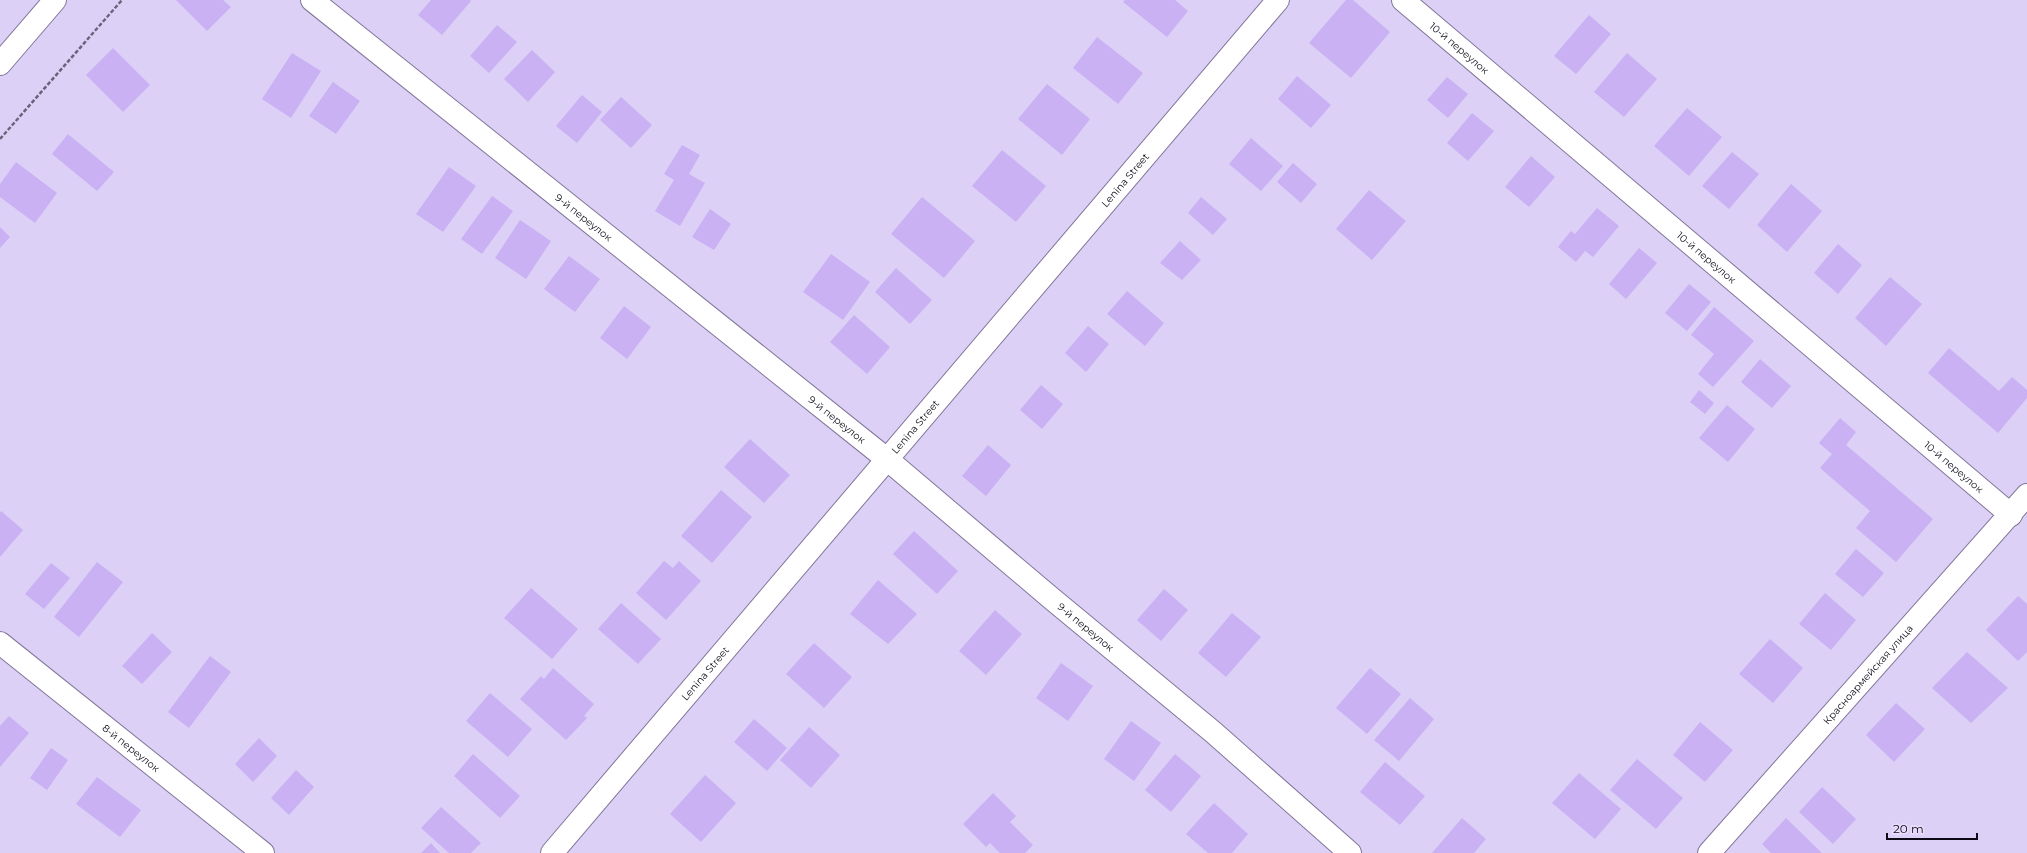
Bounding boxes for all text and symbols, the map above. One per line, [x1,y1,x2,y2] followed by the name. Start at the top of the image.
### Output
[1427,19,1492,77] street label: 10-й переулок
[1098,150,1152,210] street label: Lenina Street
[553,190,615,244] street label: 9-й переулок
[1674,229,1739,286] street label: 10-й переулок
[806,393,868,446] street label: 9-й переулок
[888,397,942,456] street label: Lenina Street
[1922,438,1986,495] street label: 10-й переулок
[1055,600,1117,654] street label: 9-й переулок
[1820,622,1915,727] street label: Красноармейская улица
[678,644,732,703] street label: Lenina Street
[100,721,163,775] street label: 8-й переулок
[1887,815,1977,841] scale bar
[1893,821,1924,836] text: 20 m

